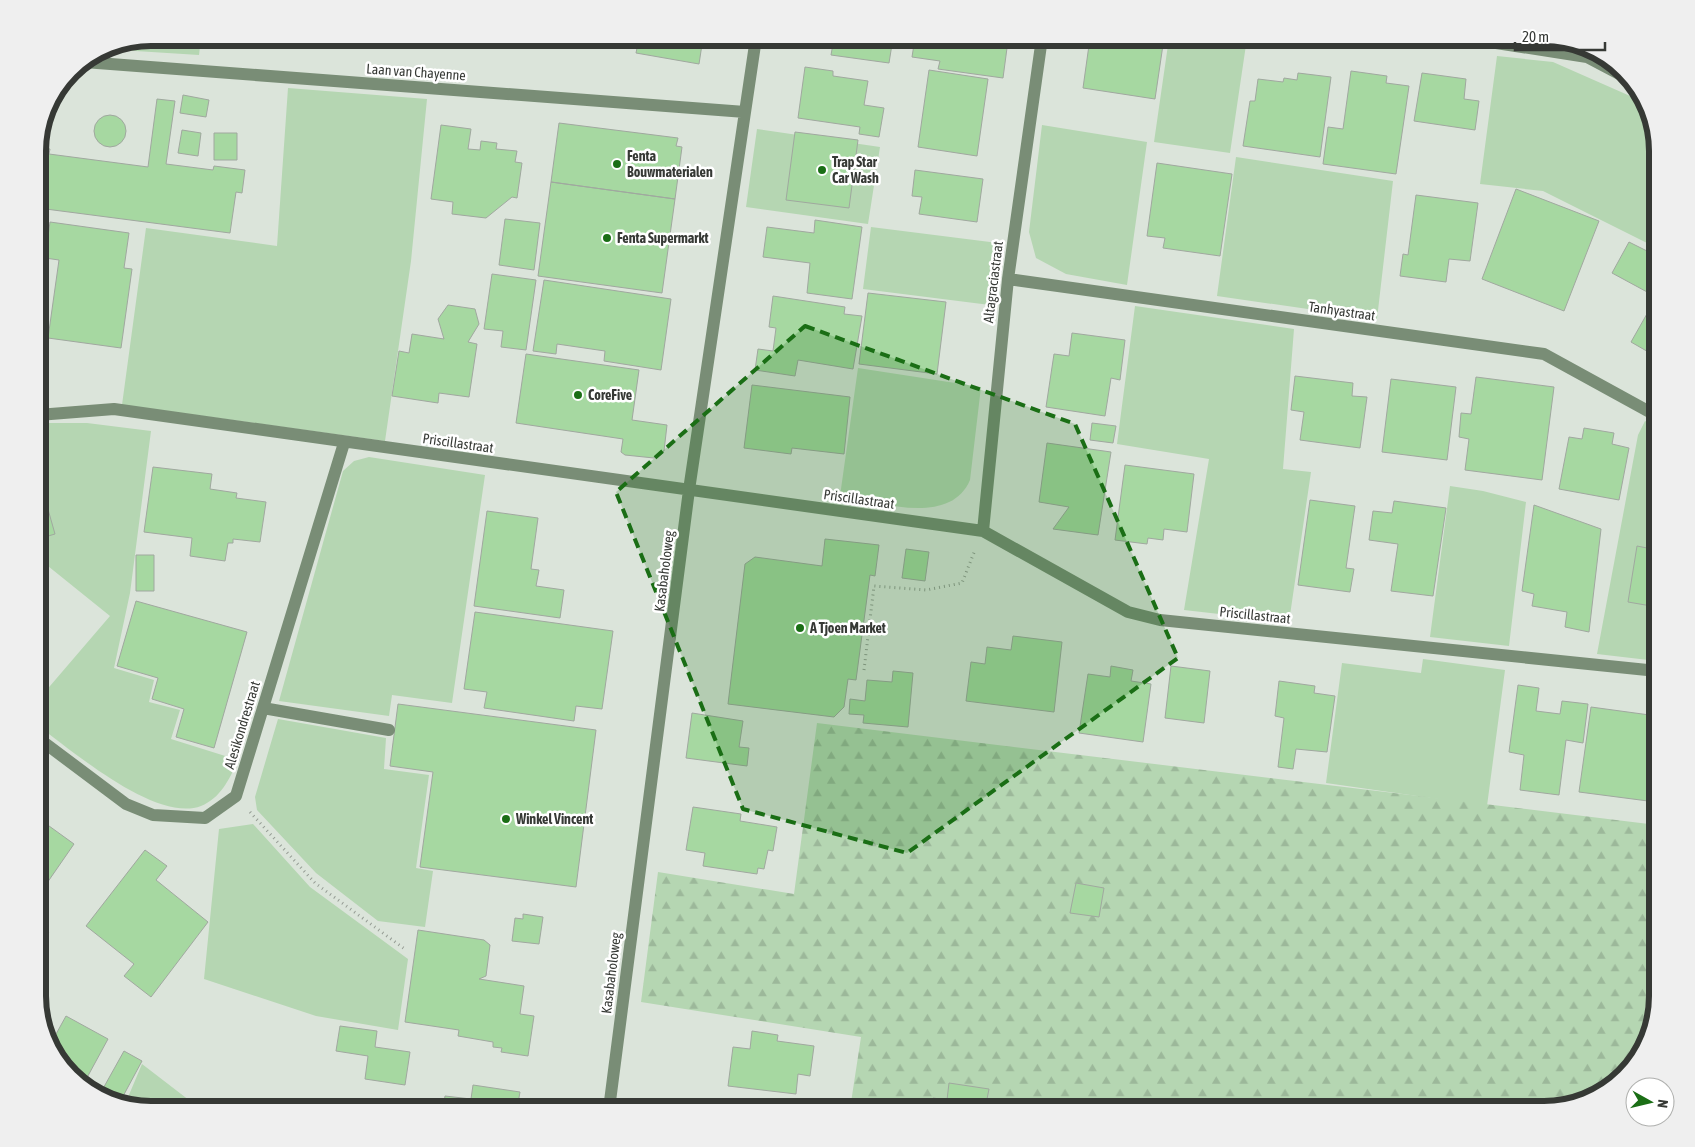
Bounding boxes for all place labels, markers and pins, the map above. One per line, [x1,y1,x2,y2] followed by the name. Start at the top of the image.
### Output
[627,148,713,180] place label: Fenta Bouwmaterialen
[832,154,879,186] place label: Trap Star Car Wash
[611,158,623,170] marker: Fenta Bouwmaterialen
[816,164,828,176] marker: Trap Star Car Wash
[617,230,709,246] place label: Fenta Supermarkt
[601,232,613,244] marker: Fenta Supermarkt
[588,387,632,403] place label: CoreFive
[572,389,584,401] marker: CoreFive
[809,620,886,636] place label: A Tjoen Market
[794,622,806,634] marker: A Tjoen Market
[515,811,593,827] place label: Winkel Vincent
[500,813,512,825] marker: Winkel Vincent

